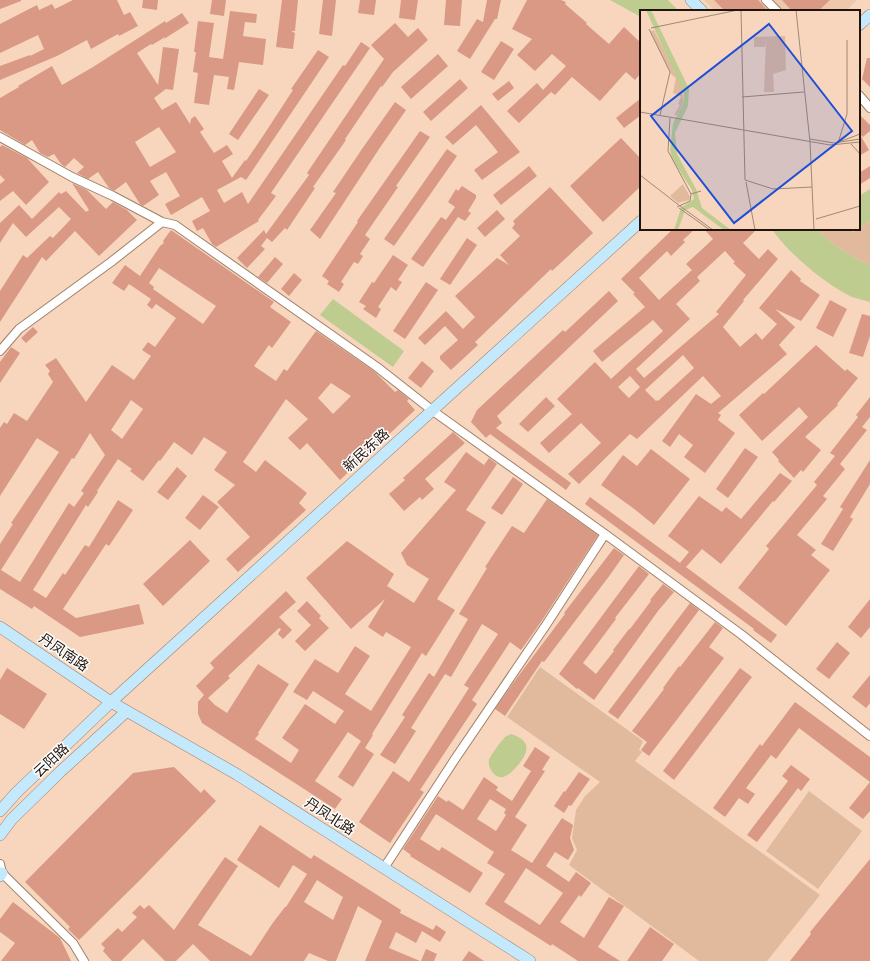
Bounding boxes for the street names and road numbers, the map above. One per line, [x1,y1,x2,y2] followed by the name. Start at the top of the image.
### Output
[339,424,393,476] street label: 新民东路
[35,628,93,676] street label: 丹凤南路
[29,738,73,782] street label: 云阳路
[301,792,359,840] street label: 丹凤北路

